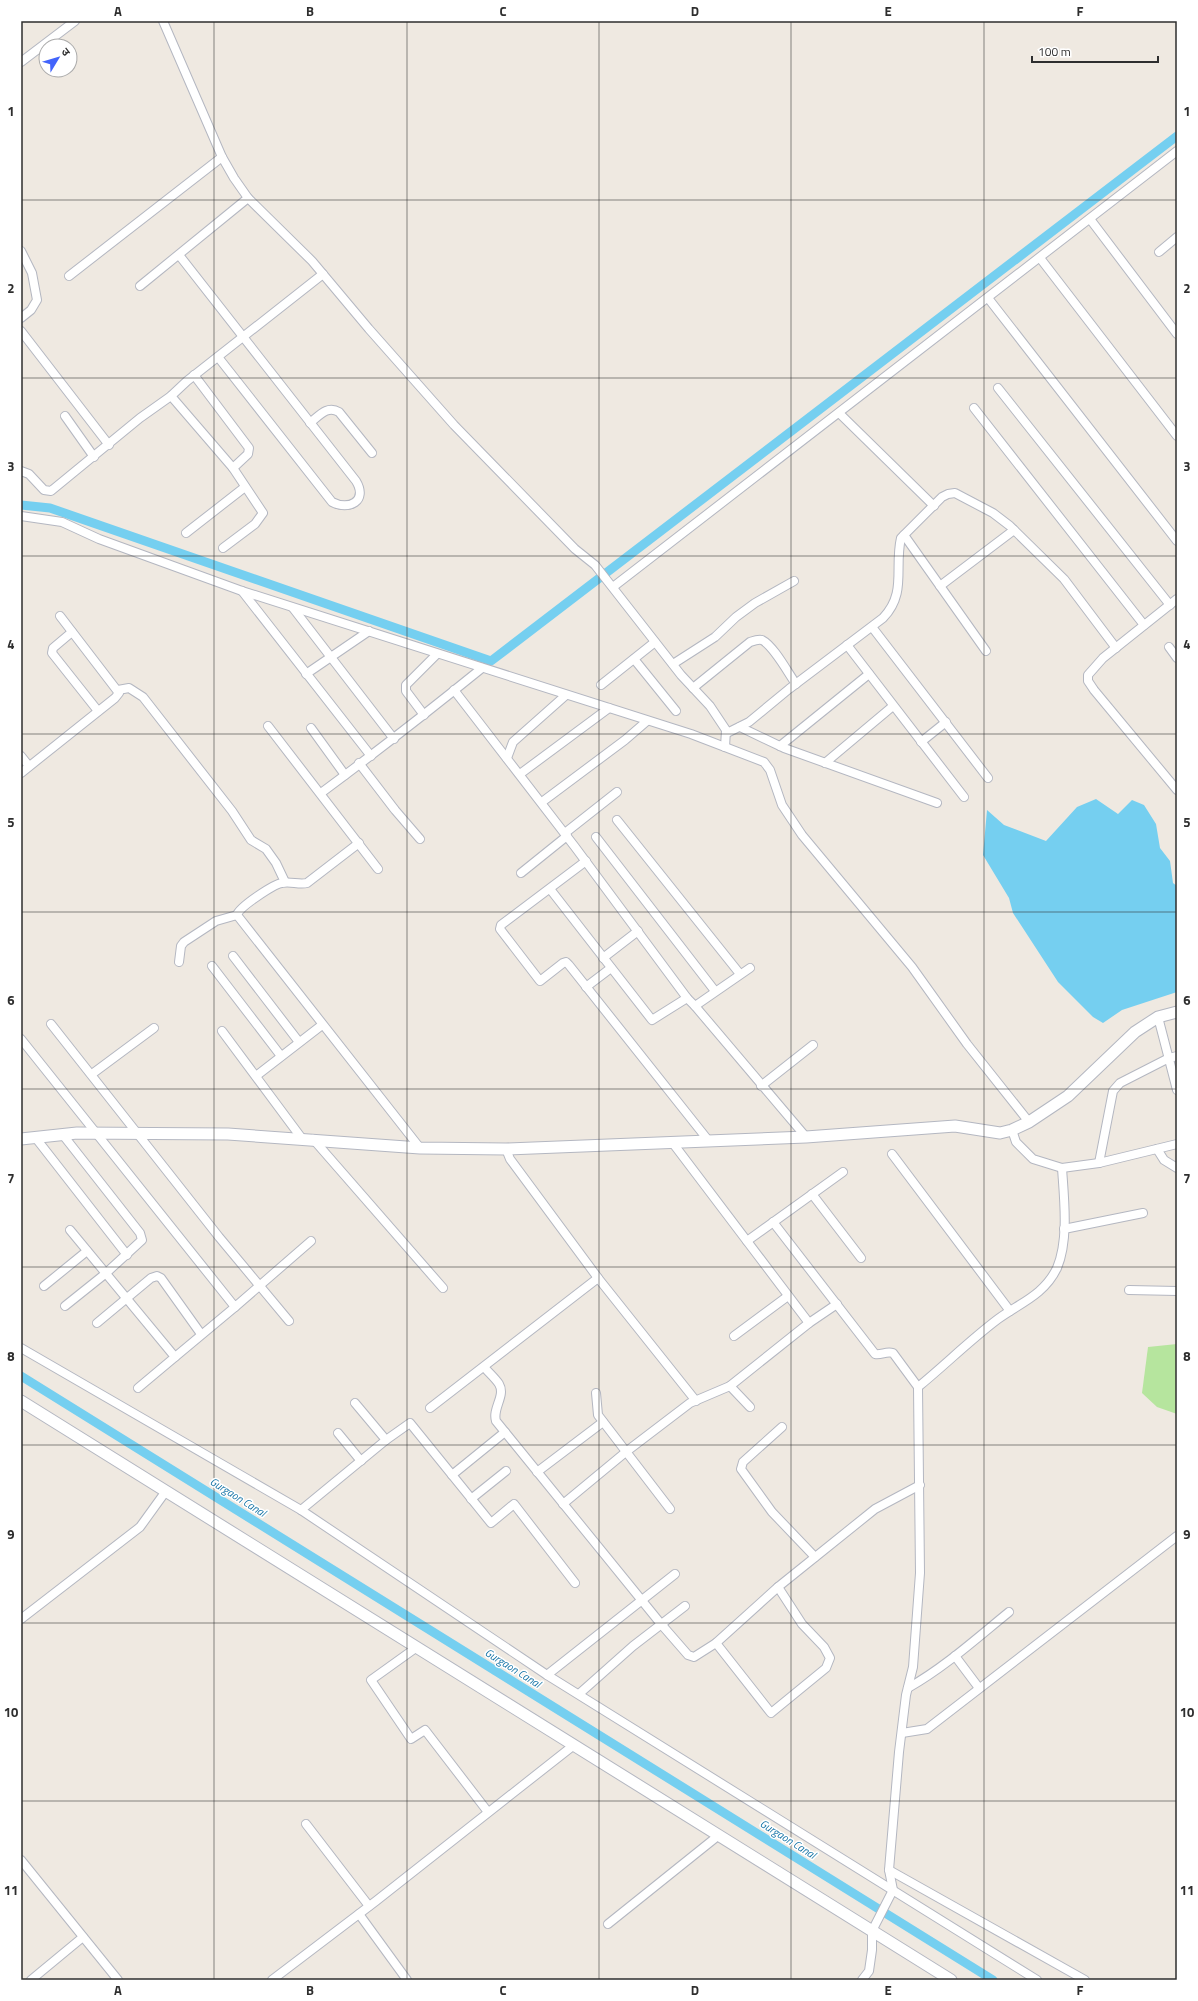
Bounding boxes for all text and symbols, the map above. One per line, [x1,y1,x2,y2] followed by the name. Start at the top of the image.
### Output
[114,1,122,21] text: A
[306,1,314,21] text: B
[499,1,507,21] text: C
[691,1,699,21] text: D
[884,1,892,21] text: E
[1077,1,1084,21] text: F
[38,38,78,78] north arrow
[1032,38,1158,64] scale bar
[1038,42,1071,61] text: 100 m
[58,44,75,60] text: उ
[7,101,15,121] text: 1
[1183,101,1191,121] text: 1
[7,278,15,298] text: 2
[1183,278,1191,298] text: 2
[7,456,15,476] text: 3
[1183,456,1191,476] text: 3
[7,634,15,654] text: 4
[1183,634,1191,654] text: 4
[7,812,15,832] text: 5
[1183,812,1191,832] text: 5
[7,990,15,1010] text: 6
[1183,990,1191,1010] text: 6
[7,1168,15,1188] text: 7
[1183,1168,1191,1188] text: 7
[7,1346,15,1366] text: 8
[1183,1346,1191,1366] text: 8
[207,1473,271,1521] water label: Gurgaon Canal
[7,1524,15,1544] text: 9
[1183,1524,1191,1544] text: 9
[482,1644,546,1692] water label: Gurgaon Canal
[4,1702,18,1722] text: 10
[1180,1702,1194,1722] text: 10
[757,1815,821,1863] water label: Gurgaon Canal
[4,1880,18,1900] text: 11
[1180,1880,1194,1900] text: 11
[114,1980,122,2000] text: A
[306,1980,314,2000] text: B
[499,1980,507,2000] text: C
[691,1980,699,2000] text: D
[884,1980,892,2000] text: E
[1077,1980,1084,2000] text: F

